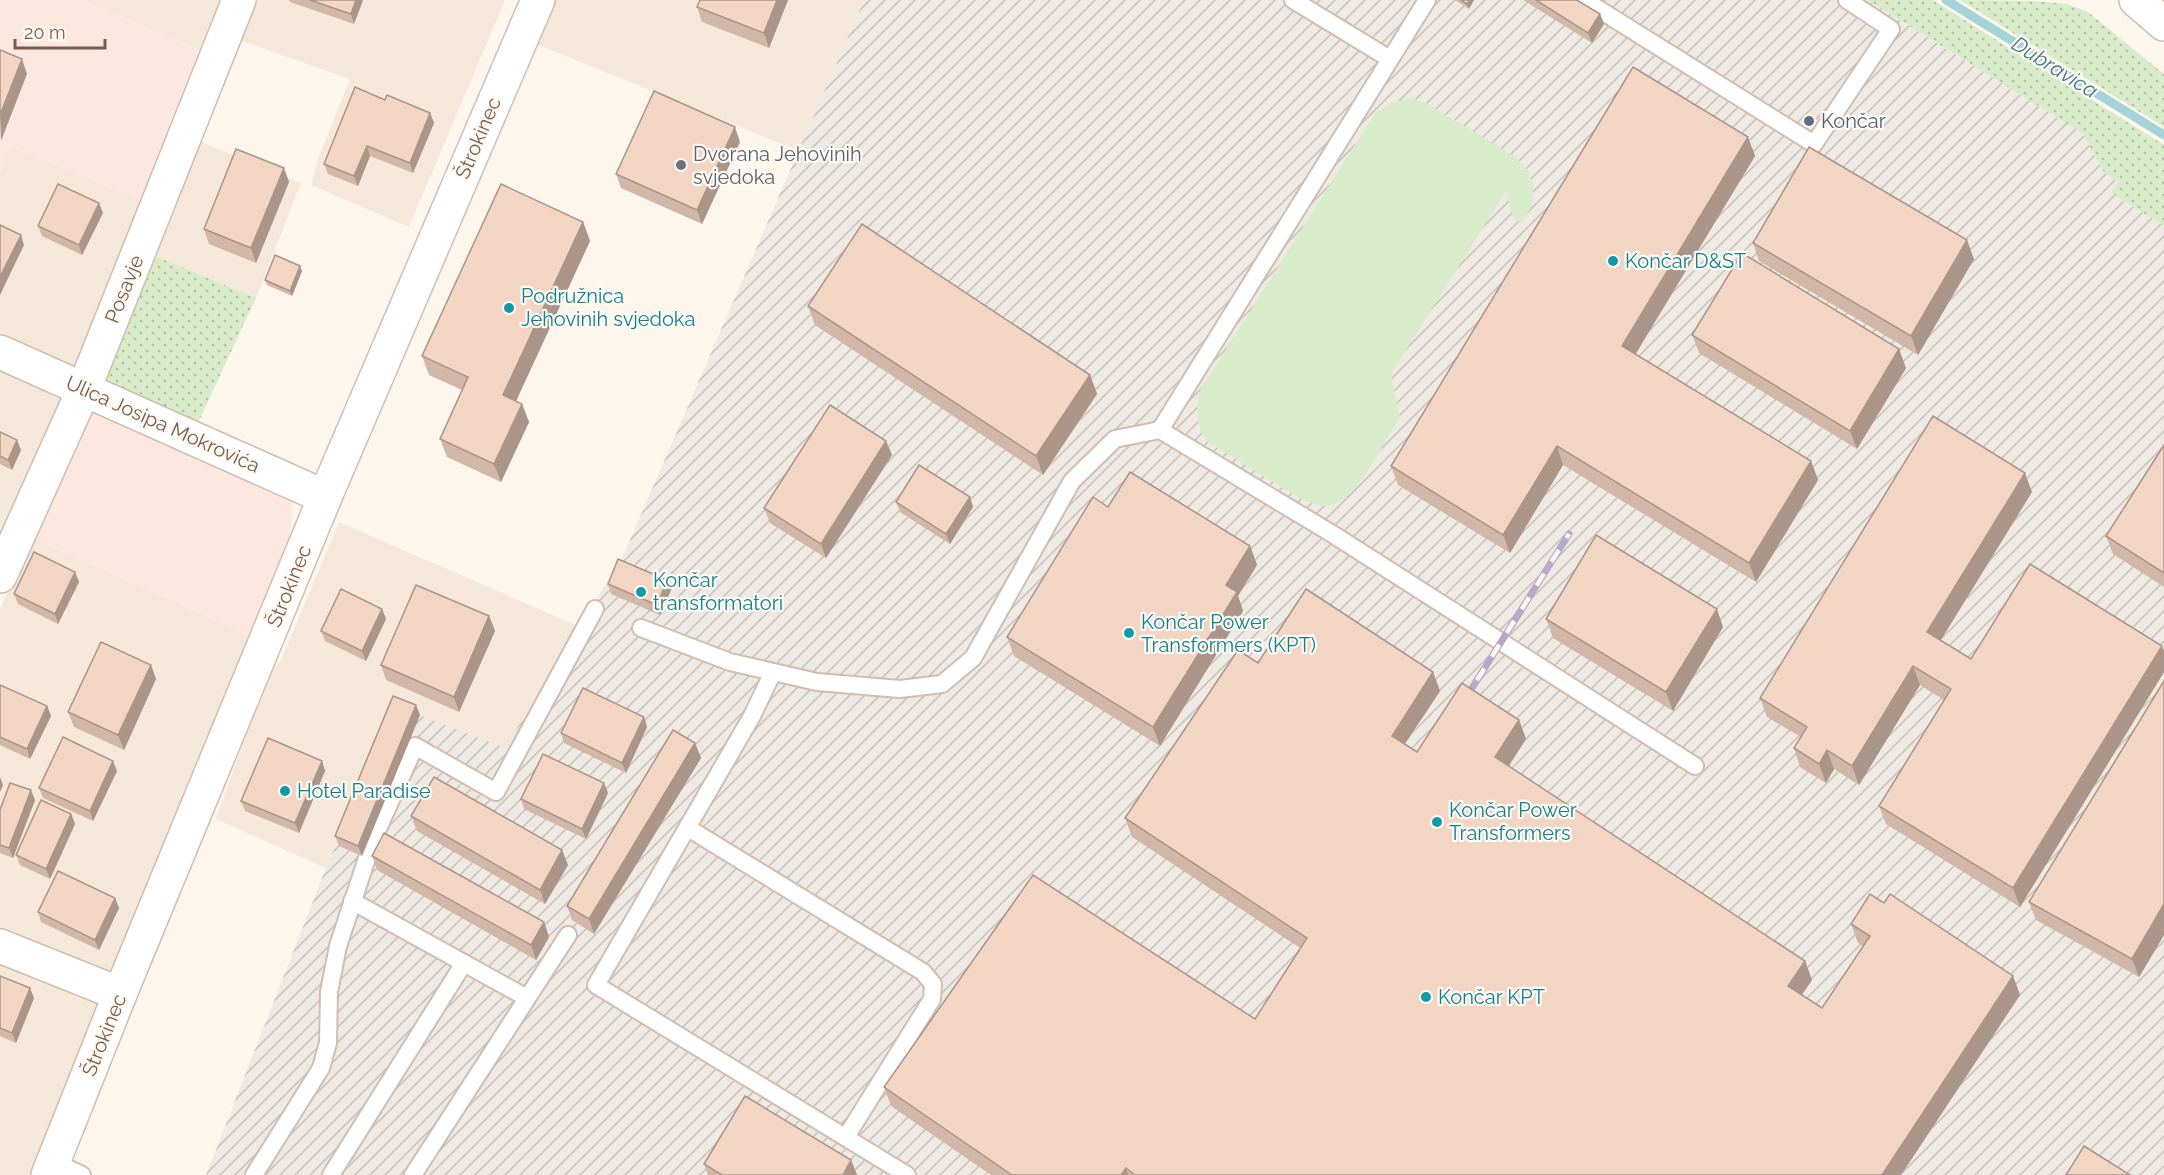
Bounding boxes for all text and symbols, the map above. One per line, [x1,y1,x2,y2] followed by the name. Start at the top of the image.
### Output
[15,12,105,50] scale bar
[24,22,66,43] text: 20 m
[2007,31,2103,103] water label: Dubravica
[449,93,506,183] street label: Štrokinec
[1821,109,1886,133] place label: Končar
[1802,114,1816,128] marker: Končar
[693,142,862,189] place label: Dvorana Jehovinih svjedoka
[674,158,688,172] marker: Dvorana Jehovinih svjedoka
[1625,249,1746,273] place label: Končar D&ST
[100,251,149,327] street label: Posavje
[1606,254,1620,268] marker: Končar D&ST
[521,284,695,331] place label: Podružnica Jehovinih svjedoka
[502,301,516,315] marker: Podružnica Jehovinih svjedoka
[62,370,264,478] street label: Ulica Josipa Mokrovića
[261,541,316,631] street label: Štrokinec
[653,568,783,615] place label: Končar transformatori
[634,585,648,599] marker: Končar transformatori
[1141,610,1316,657] place label: Končar Power Transformers (KPT)
[1122,626,1136,640] marker: Končar Power Transformers (KPT)
[297,779,431,803] place label: Hotel Paradise
[278,784,292,798] marker: Hotel Paradise
[1449,798,1577,845] place label: Končar Power Transformers
[1430,815,1444,829] marker: Končar Power Transformers
[1438,985,1545,1009] place label: Končar KPT
[76,990,131,1080] street label: Štrokinec
[1419,990,1433,1004] marker: Končar KPT

